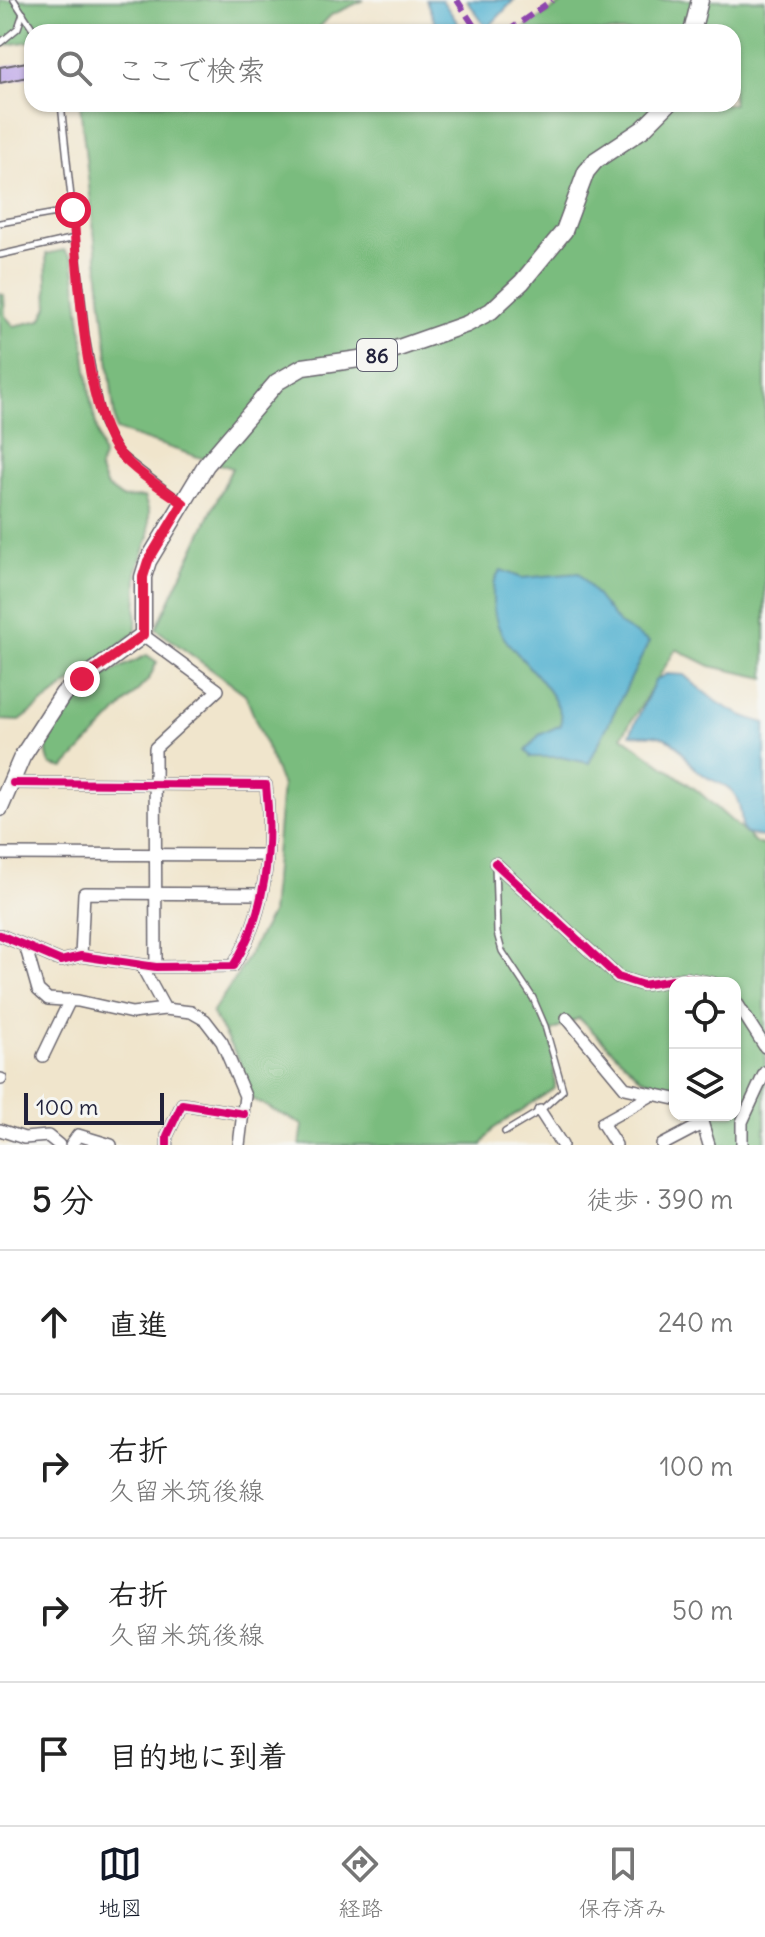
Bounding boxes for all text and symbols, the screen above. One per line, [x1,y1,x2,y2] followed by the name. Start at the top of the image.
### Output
[24,24,741,112] search box
[52,46,96,90] icon: search
[116,51,266,89] text: ここで検索
[55,192,91,228] route start
[357,339,397,371] road number: 86
[64,661,100,697] route end
[669,977,741,1121] map controls
[669,977,741,1049] button: locate
[669,1049,741,1121] button: layers
[24,1089,164,1125] scale bar
[36,1093,98,1121] text: 100 m
[32,1178,94,1221] text: 5 分
[587,1183,733,1216] text: 徒歩 · 390 m
[32,1300,76,1344] icon: ahead
[108,1305,168,1343] text: 直進
[658,1306,733,1339] text: 240 m
[108,1431,168,1469] text: 右折
[32,1444,76,1488] icon: right
[659,1450,733,1483] text: 100 m
[108,1474,264,1507] text: 久留米筑後線
[108,1575,168,1613] text: 右折
[32,1588,76,1632] icon: right
[672,1594,733,1627] text: 50 m
[108,1618,264,1651] text: 久留米筑後線
[32,1732,76,1776] icon: arrive
[108,1737,288,1775] text: 目的地に到着
[98,1842,142,1922] tab: 地図
[338,1842,383,1922] tab: 経路
[579,1842,667,1922] tab: 保存済み

